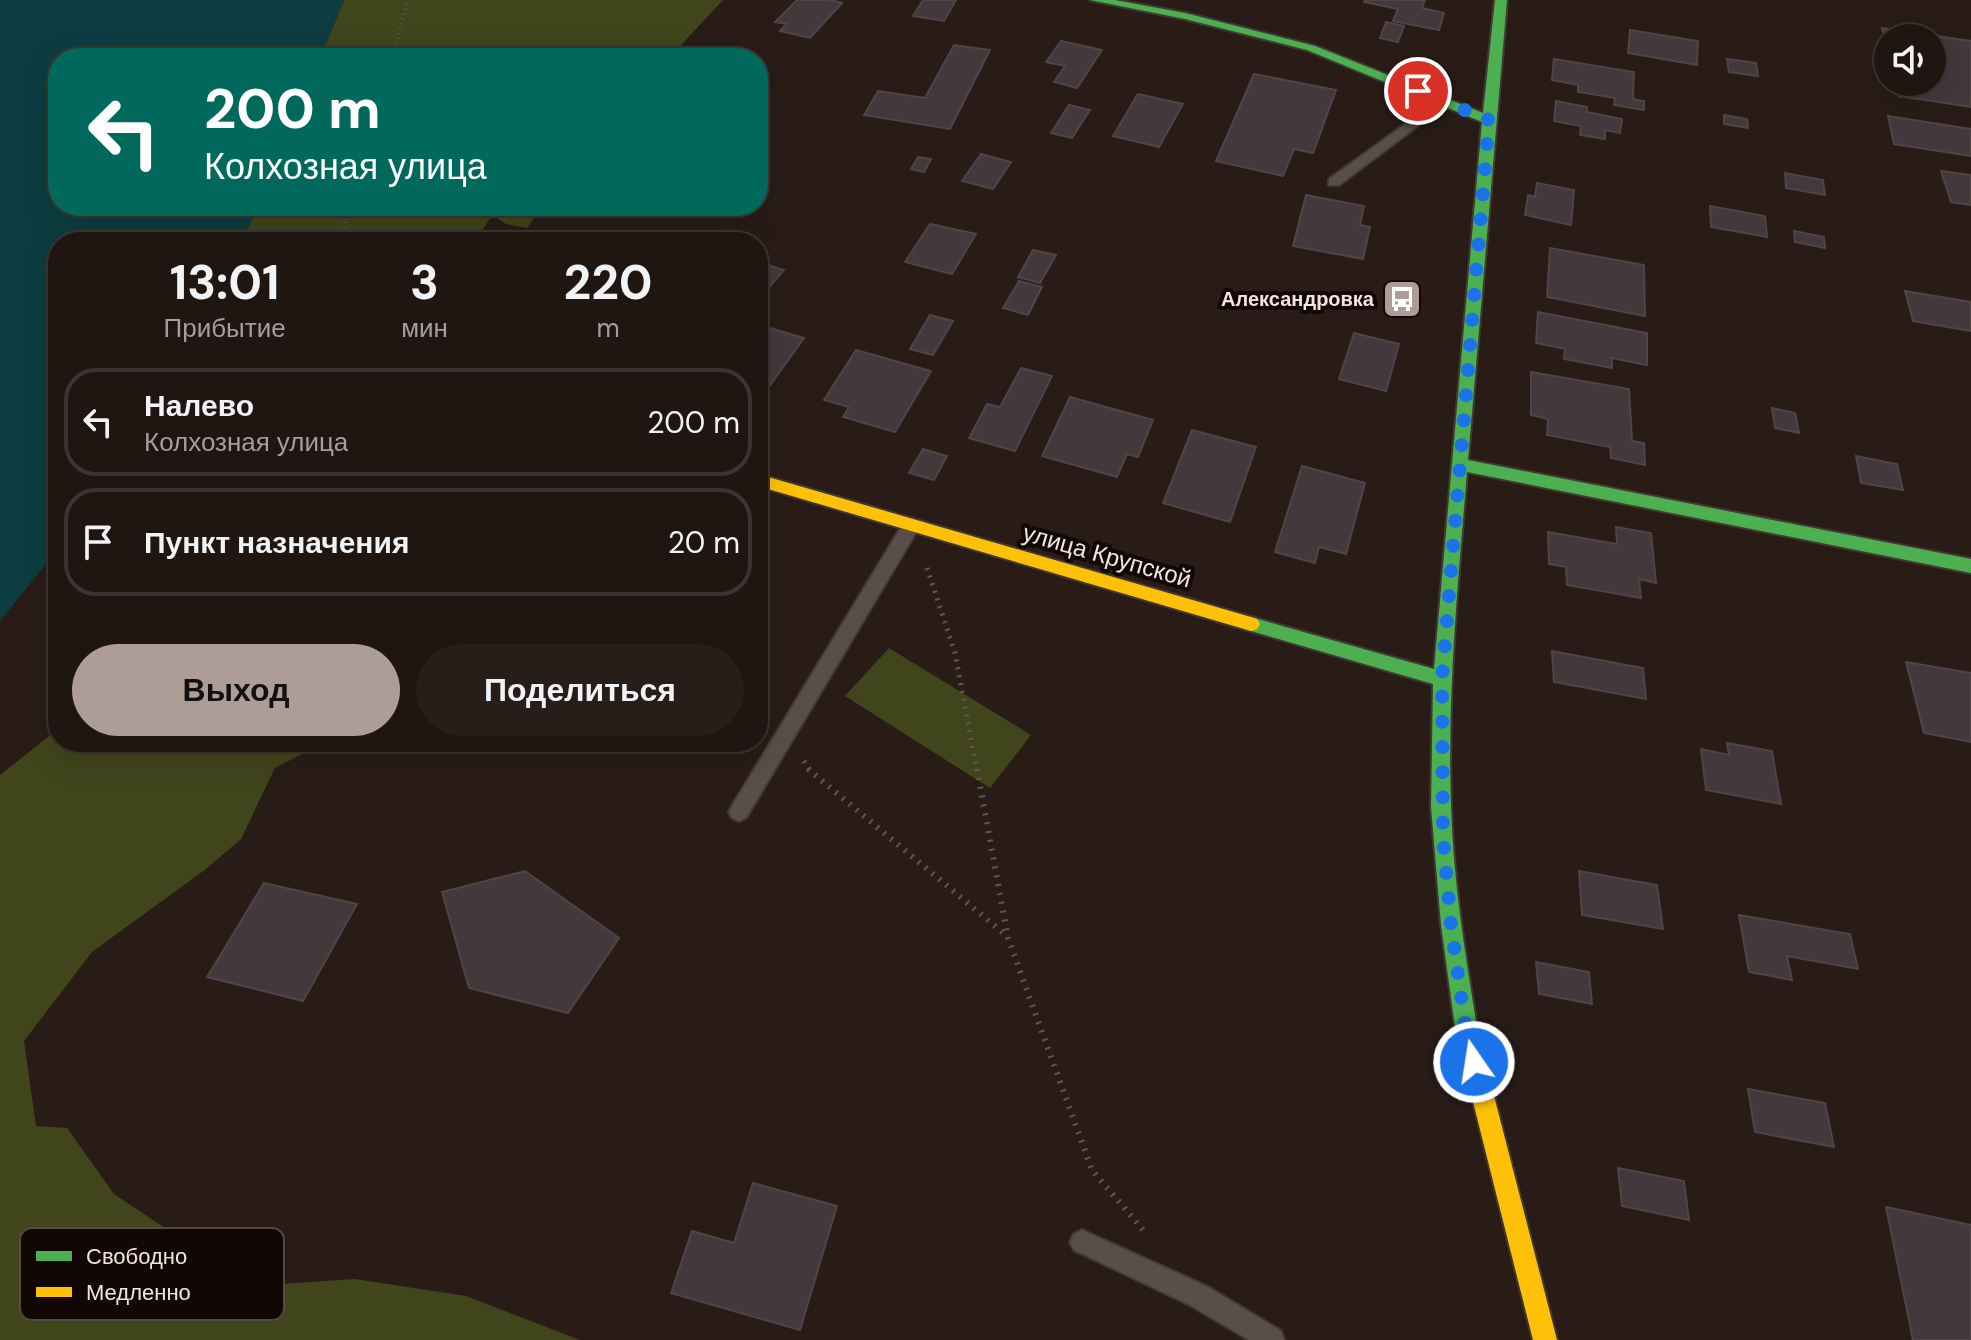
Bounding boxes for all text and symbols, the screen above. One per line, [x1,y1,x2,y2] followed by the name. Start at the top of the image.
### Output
[1874,24,1946,96] map controls
[1874,24,1946,96] button: sound
[1384,57,1452,125] pin
[1396,69,1440,113] icon: arrive
[204,72,381,145] text: 200 m
[72,80,176,184] icon: left
[204,143,487,190] text: Колхозная улица
[170,251,280,314] text: 13:01
[410,251,439,314] text: 3
[563,251,652,314] text: 220
[1381,278,1423,320] bus stop icon: Александровка
[1221,286,1375,312] place label: Александровка
[164,311,286,345] text: Прибытие
[401,311,448,345] text: мин
[596,311,620,345] text: m
[144,386,254,425] text: Налево
[76,400,120,444] icon: left
[647,403,740,442] text: 200 m
[144,425,348,459] text: Колхозная улица
[1019,517,1195,594] street label: улица Крупской
[76,520,120,564] icon: arrive
[144,523,409,562] text: Пункт назначения
[668,523,740,562] text: 20 m
[72,644,400,736] button: Выход
[416,644,744,736] button: Поделиться
[1432,1020,1516,1104] position arrow
[20,1228,284,1320] legend
[86,1242,187,1271] text: Свободно
[86,1278,191,1307] text: Медленно

